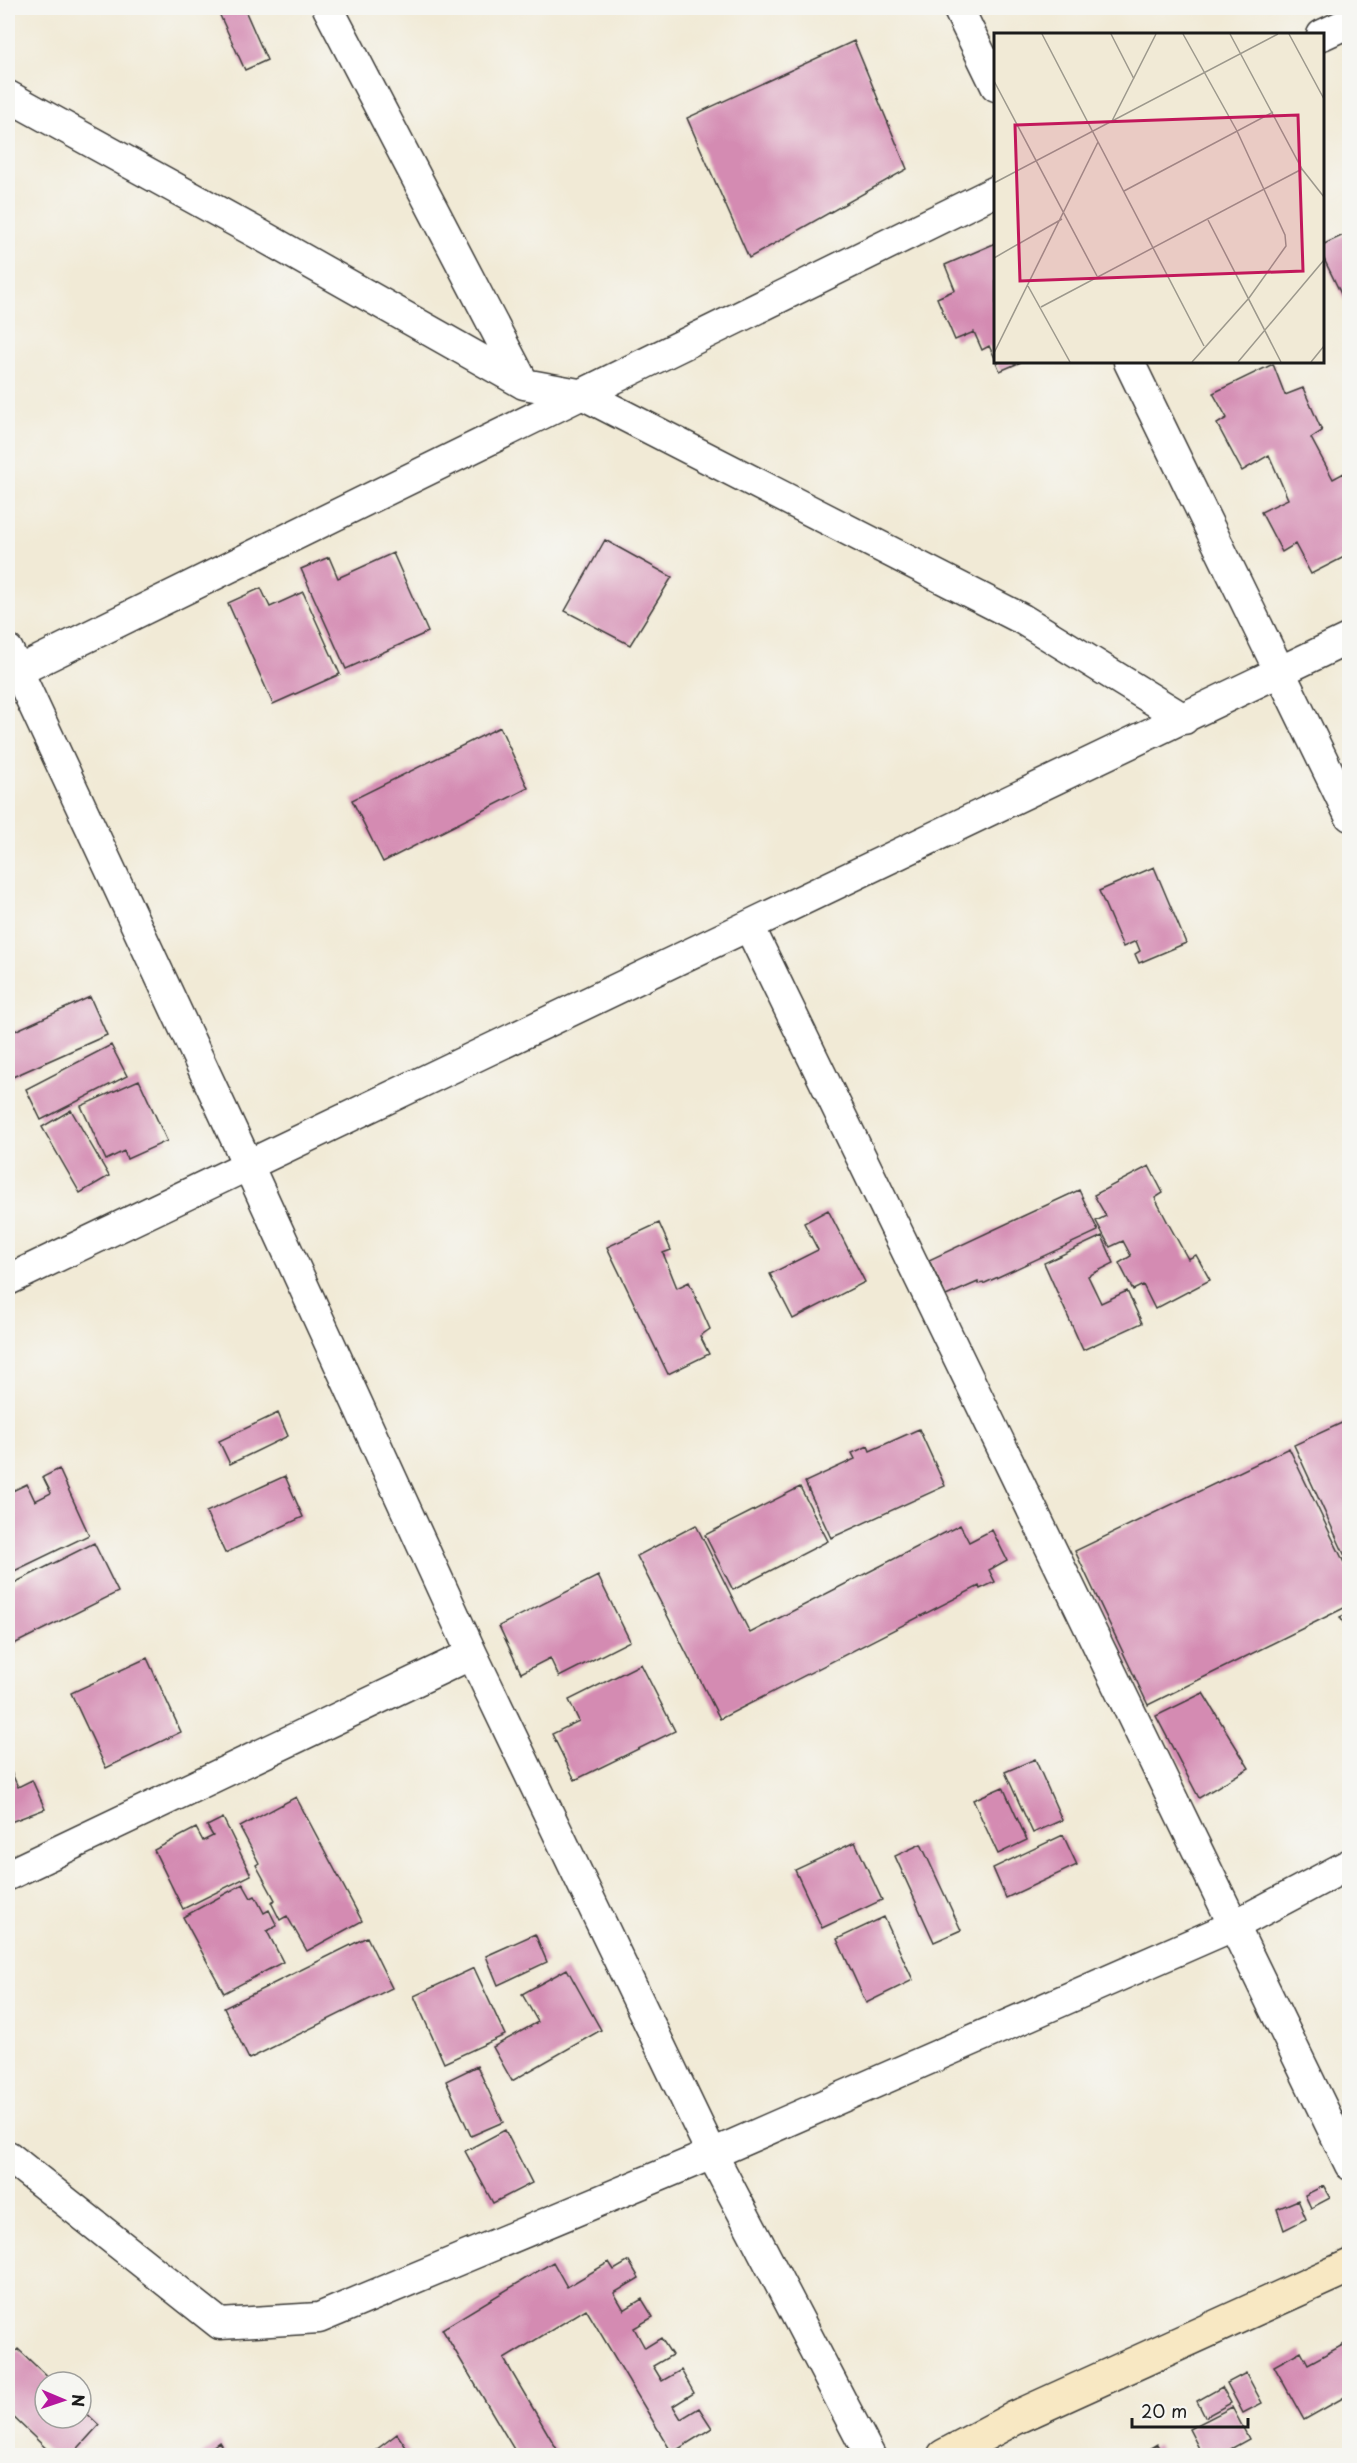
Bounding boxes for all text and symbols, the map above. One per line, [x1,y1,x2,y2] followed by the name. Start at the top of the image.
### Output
[994,33,1324,363] inset map
[33,2370,93,2430] north arrow
[1132,2391,1248,2429] scale bar
[67,2394,91,2407] text: N
[1141,2397,1187,2424] text: 20 m

